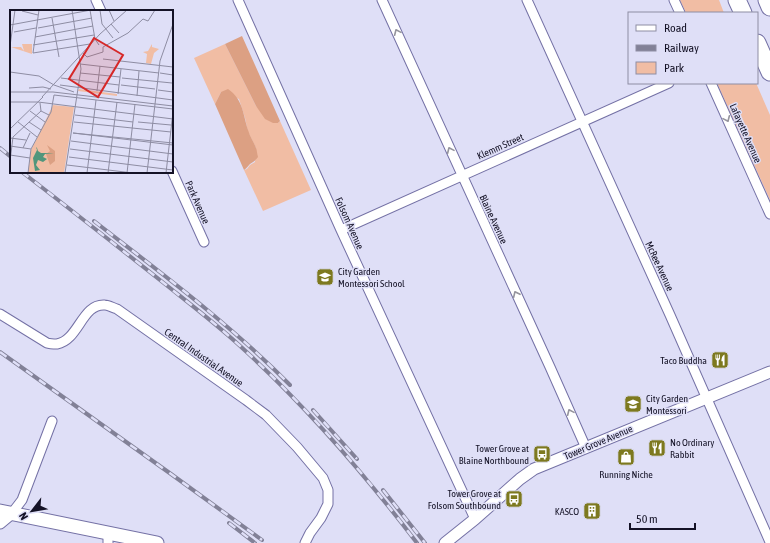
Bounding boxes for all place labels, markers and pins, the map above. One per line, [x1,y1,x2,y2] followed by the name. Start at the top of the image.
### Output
[338,266,405,289] place label: City Garden Montessori School
[315,267,335,287] school or university icon: City Garden Montessori School
[710,350,730,370] restaurant icon: Taco Buddha
[660,355,707,366] place label: Taco Buddha
[646,393,688,416] place label: City Garden Montessori
[623,394,643,414] school or university icon: City Garden Montessori
[670,437,714,460] place label: No Ordinary Rabbit
[647,438,667,458] restaurant icon: No Ordinary Rabbit
[459,443,529,466] place label: Tower Grove at Blaine Northbound
[532,444,552,464] bus stop icon: Tower Grove at Blaine Northbound
[616,447,636,467] shop icon: Running Niche
[599,469,653,480] place label: Running Niche
[428,488,501,511] place label: Tower Grove at Folsom Southbound
[504,489,524,509] bus stop icon: Tower Grove at Folsom Southbound
[582,501,602,521] building icon: KASCO
[555,506,579,517] place label: KASCO

